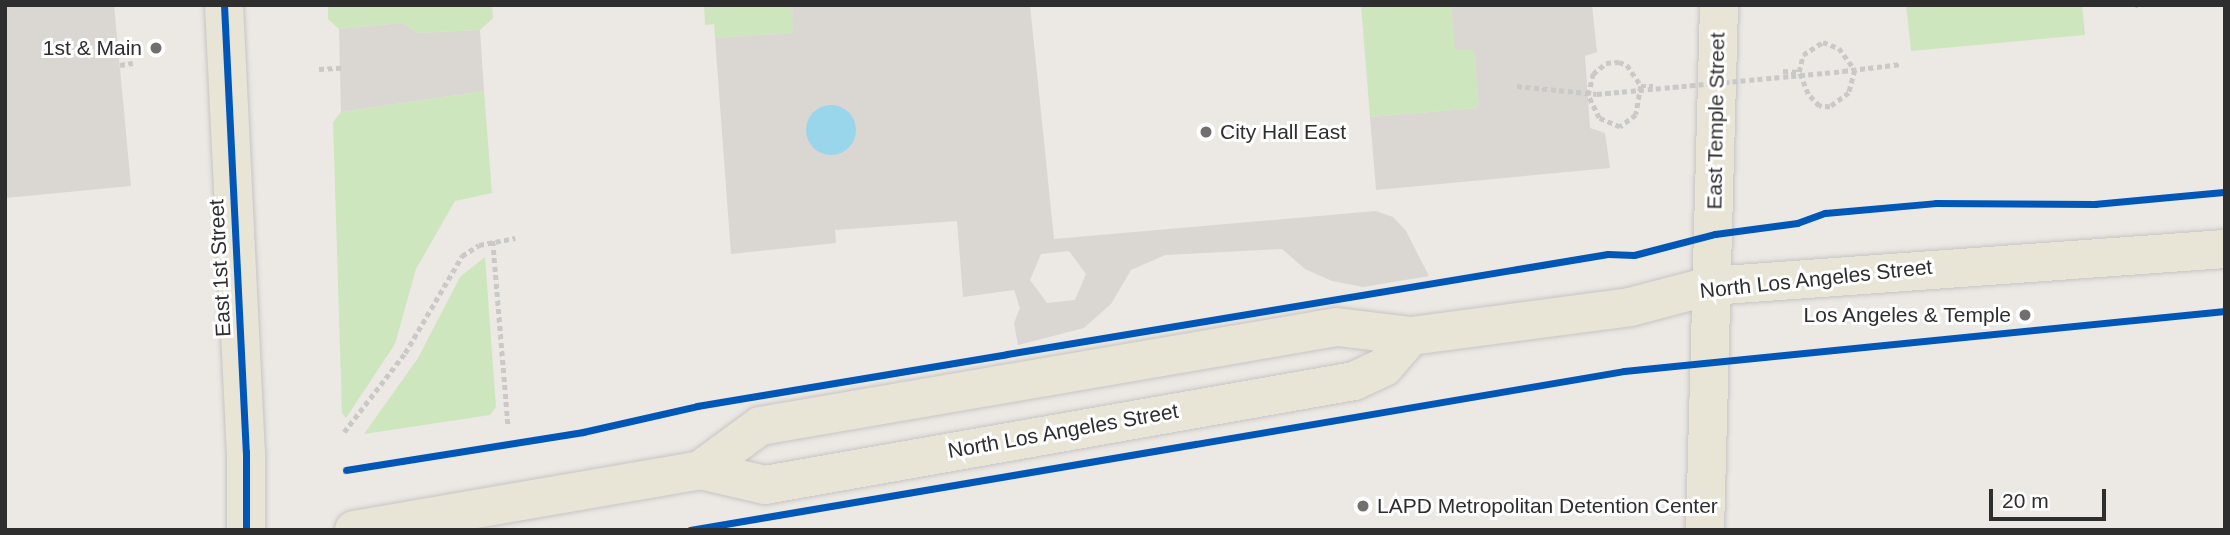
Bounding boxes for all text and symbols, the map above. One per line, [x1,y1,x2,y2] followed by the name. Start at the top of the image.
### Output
[1702,32,1730,210] street label: East Temple Street
[43,35,142,61] place label: 1st & Main
[148,40,164,56] marker: 1st & Main
[1220,119,1346,145] place label: City Hall East
[1198,124,1214,140] marker: City Hall East
[204,199,236,337] street label: East 1st Street
[1698,254,1934,304] street label: North Los Angeles Street
[1802,302,2011,328] place label: Los Angeles & Temple
[2017,307,2033,323] marker: Los Angeles & Temple
[945,398,1181,464] street label: North Los Angeles Street
[1992,476,2109,520] scale bar
[2002,489,2049,512] text: 20 m
[1377,493,1718,519] place label: LAPD Metropolitan Detention Center
[1355,498,1371,514] marker: LAPD Metropolitan Detention Center

